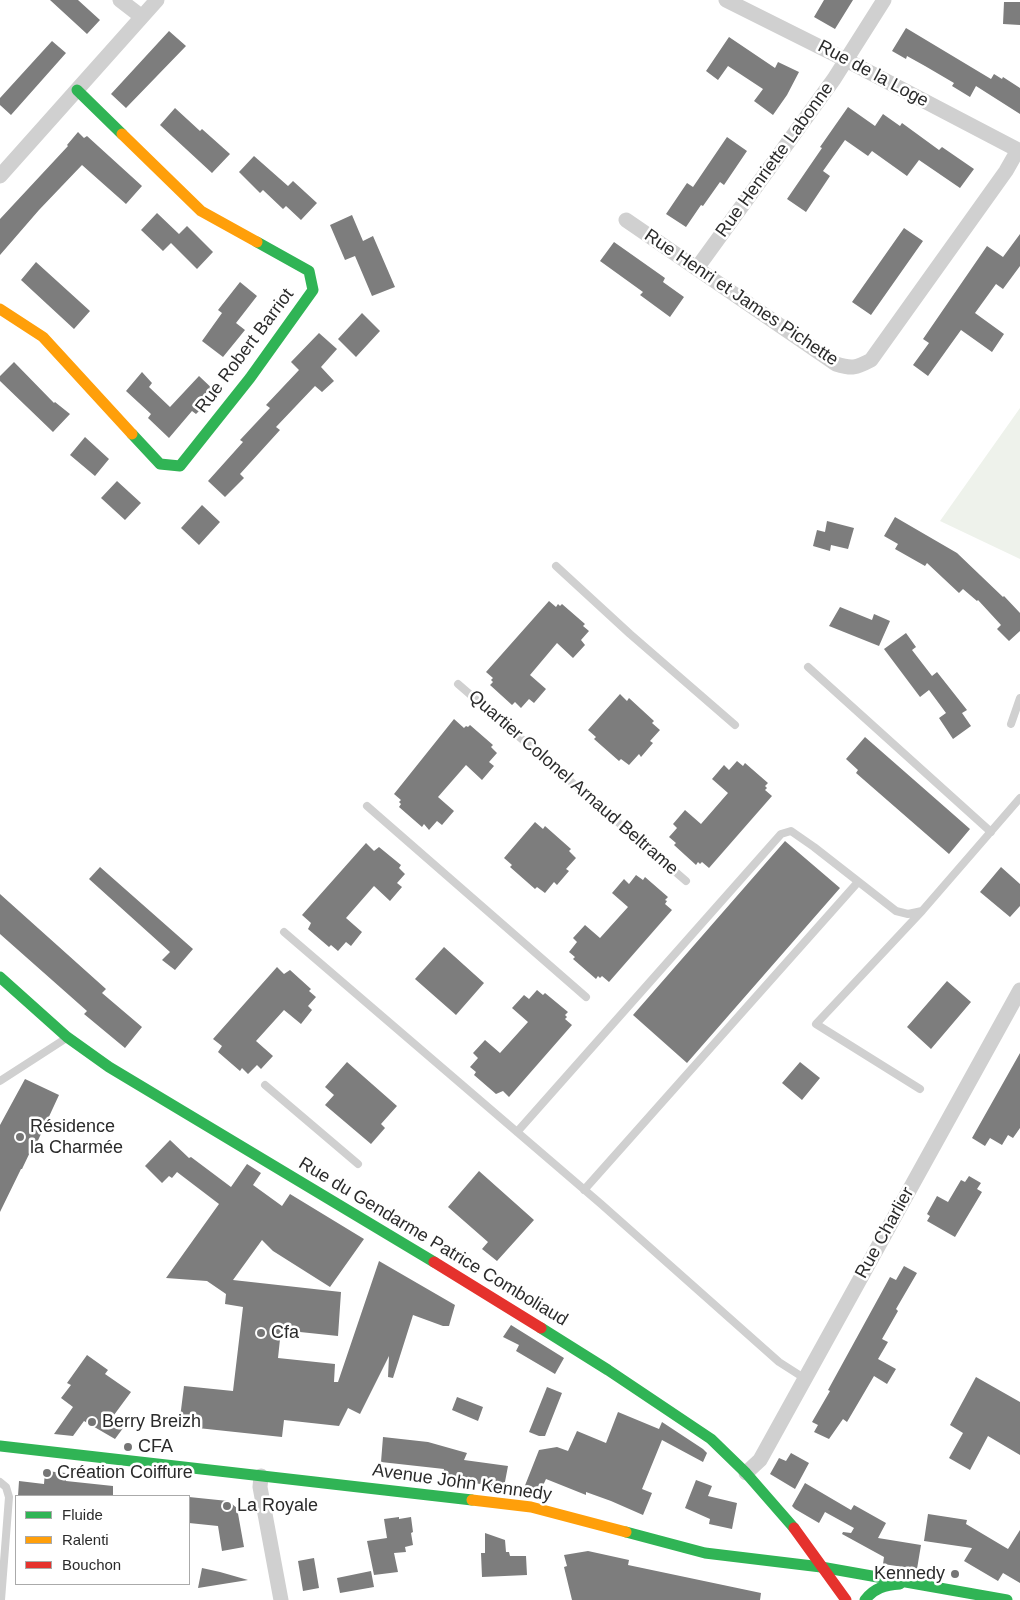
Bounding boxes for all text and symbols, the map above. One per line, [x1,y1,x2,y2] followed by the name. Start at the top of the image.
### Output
[814,36,932,112] street label: Rue de la Loge
[712,78,838,242] street label: Rue Henriette Labonne
[640,225,842,371] street label: Rue Henri et James Pichette
[191,285,299,417] street label: Rue Robert Barriot
[464,686,682,880] street label: Quartier Colonel Arnaud Beltrame
[30,1116,123,1158] place label: Résidence la Charmée
[14,1131,26,1143] marker: Résidence la Charmée
[295,1153,571,1331] street label: Rue du Gendarme Patrice Comboliaud
[851,1184,919,1282] street label: Rue Charlier
[271,1322,299,1344] place label: Cfa
[255,1327,267,1339] marker: Cfa
[102,1411,201,1433] place label: Berry Breizh
[86,1416,98,1428] marker: Berry Breizh
[138,1436,173,1458] place label: CFA
[122,1441,134,1453] marker: CFA
[371,1460,553,1506] street label: Avenue John Kennedy
[57,1462,193,1484] place label: Création Coiffure
[41,1467,53,1479] marker: Création Coiffure
[15,1495,190,1585] legend
[237,1495,318,1517] place label: La Royale
[221,1500,233,1512] marker: La Royale
[62,1506,103,1523] text: Fluide
[62,1531,109,1548] text: Ralenti
[62,1556,121,1573] text: Bouchon
[874,1563,945,1585] place label: Kennedy
[949,1568,961,1580] marker: Kennedy

